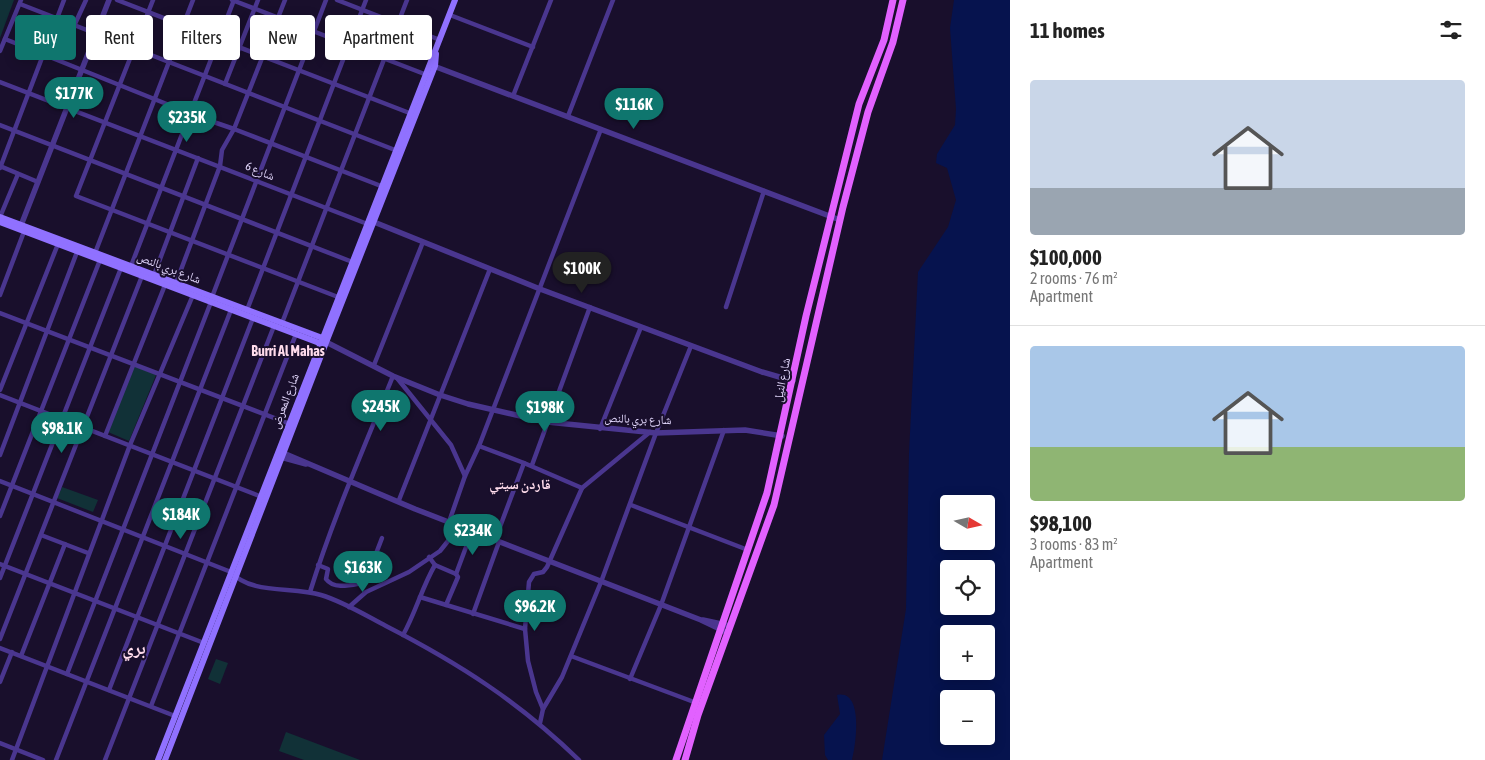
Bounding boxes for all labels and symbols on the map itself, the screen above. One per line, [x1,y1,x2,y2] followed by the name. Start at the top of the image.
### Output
[39,76,109,119] pin: $177K
[599,88,669,130] pin: $116K
[152,100,222,143] pin: $235K
[243,159,277,184] street label: شارع 6
[134,249,203,289] street label: شارع بري بالنص
[547,252,617,294] pin: $100K
[251,343,325,359] district label: Burri Al Mahas
[771,357,794,404] street label: شارع النيل
[268,371,303,431] street label: شارع المعرض
[346,390,416,432] pin: $245K
[510,390,580,433] pin: $198K
[604,411,672,430] street label: شارع بري بالنص
[21,412,103,454] pin: $98.1K
[489,476,551,495] district label: قاردن سيتي
[940,495,995,550] north arrow
[146,498,216,540] pin: $184K
[438,514,508,556] pin: $234K
[328,550,398,593] pin: $163K
[494,590,576,632] pin: $96.2K
[122,637,146,662] district label: بري

